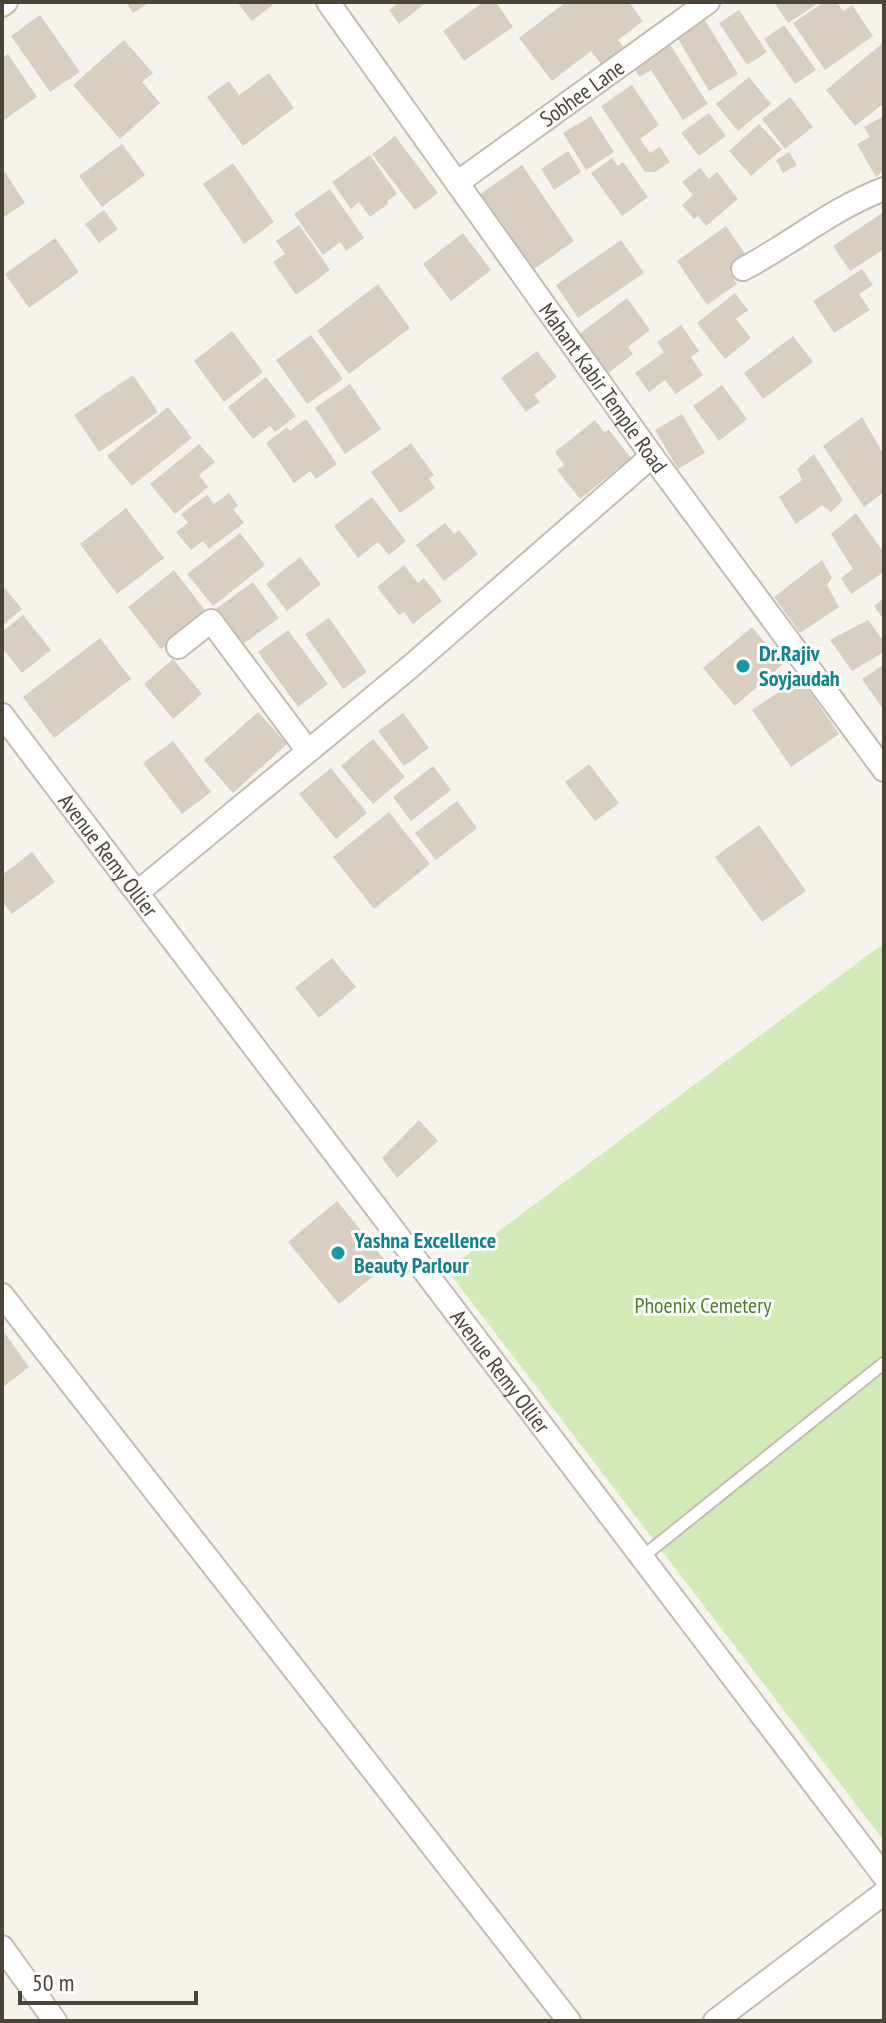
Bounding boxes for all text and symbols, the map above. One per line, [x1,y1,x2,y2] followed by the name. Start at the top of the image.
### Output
[534,53,630,133] street label: Sobhee Lane
[533,297,674,478] street label: Mahant Kabir Temple Road
[759,639,840,692] place label: Dr.Rajiv Soyjaudah
[734,657,752,675] marker: Dr.Rajiv Soyjaudah
[53,788,164,923] street label: Avenue Remy Ollier
[353,1226,496,1279] place label: Yashna Excellence Beauty Parlour
[329,1244,347,1262] marker: Yashna Excellence Beauty Parlour
[634,1291,772,1319] park label: Phoenix Cemetery
[445,1304,556,1439] street label: Avenue Remy Ollier
[20,1955,196,2005] scale bar
[32,1967,74,1998] text: 50 m

